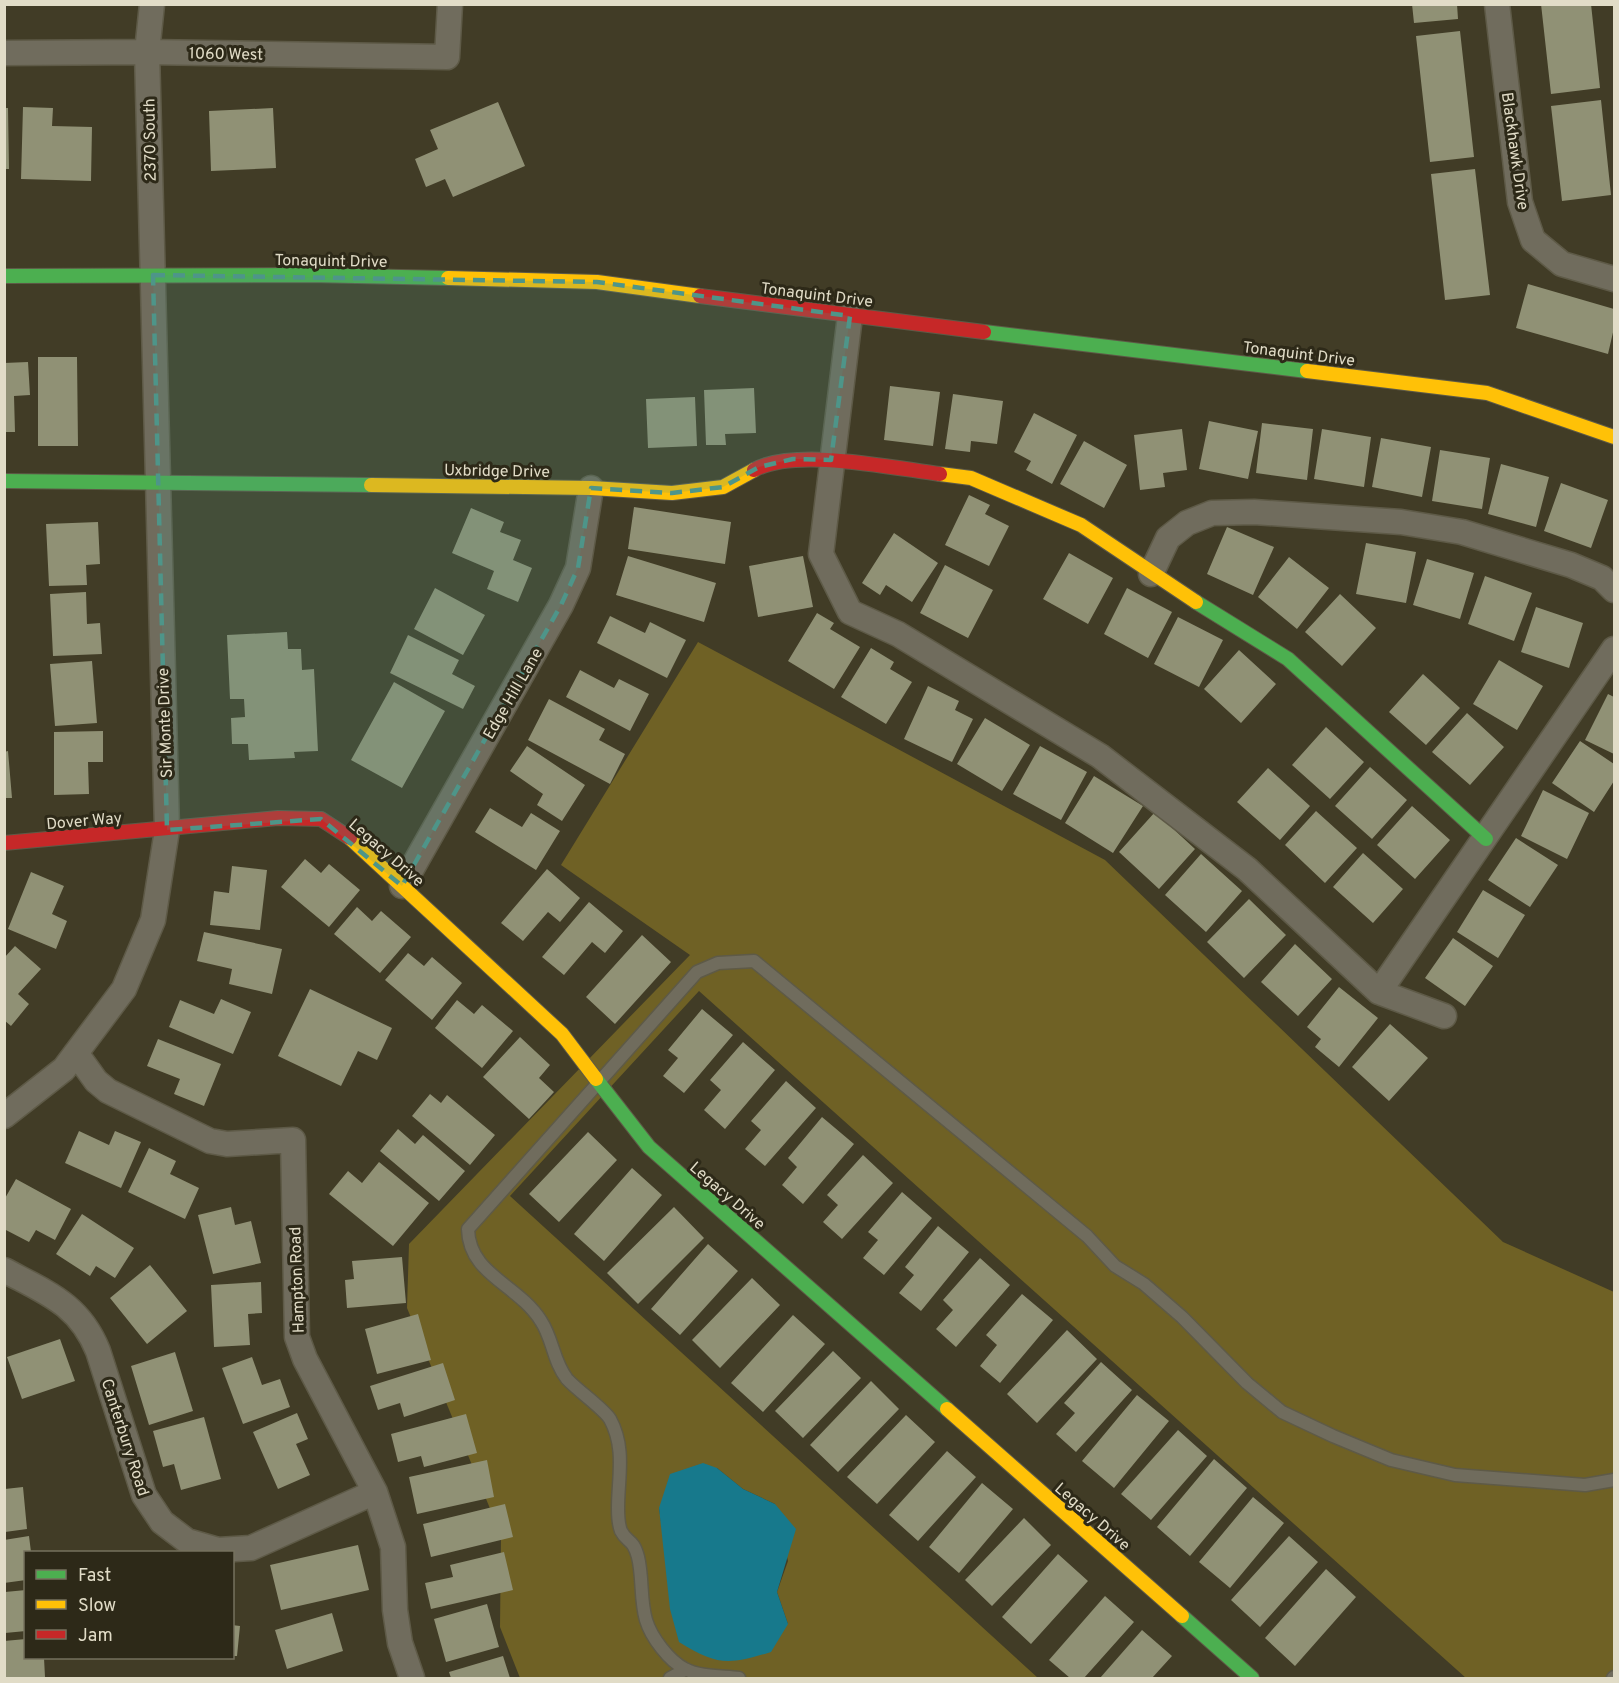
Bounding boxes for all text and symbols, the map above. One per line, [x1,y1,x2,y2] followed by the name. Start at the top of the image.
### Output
[189,44,263,66] street label: 1060 West
[1496,91,1532,211] street label: Blackhawk Drive
[140,98,162,182] street label: 2370 South
[274,251,388,273] street label: Tonaquint Drive
[759,279,874,313] street label: Tonaquint Drive
[1241,338,1356,372] street label: Tonaquint Drive
[444,461,550,483] street label: Uxbridge Drive
[480,645,548,743] street label: Edge Hill Lane
[154,667,178,778] street label: Sir Monte Drive
[45,809,123,835] street label: Dover Way
[344,815,428,892] street label: Legacy Drive
[685,1158,769,1235] street label: Legacy Drive
[286,1226,310,1334] street label: Hampton Road
[96,1376,153,1499] street label: Canterbury Road
[1050,1479,1134,1556] street label: Legacy Drive
[24,1551,234,1659] legend
[78,1565,111,1588] text: Fast
[78,1595,116,1618] text: Slow
[78,1625,113,1648] text: Jam

